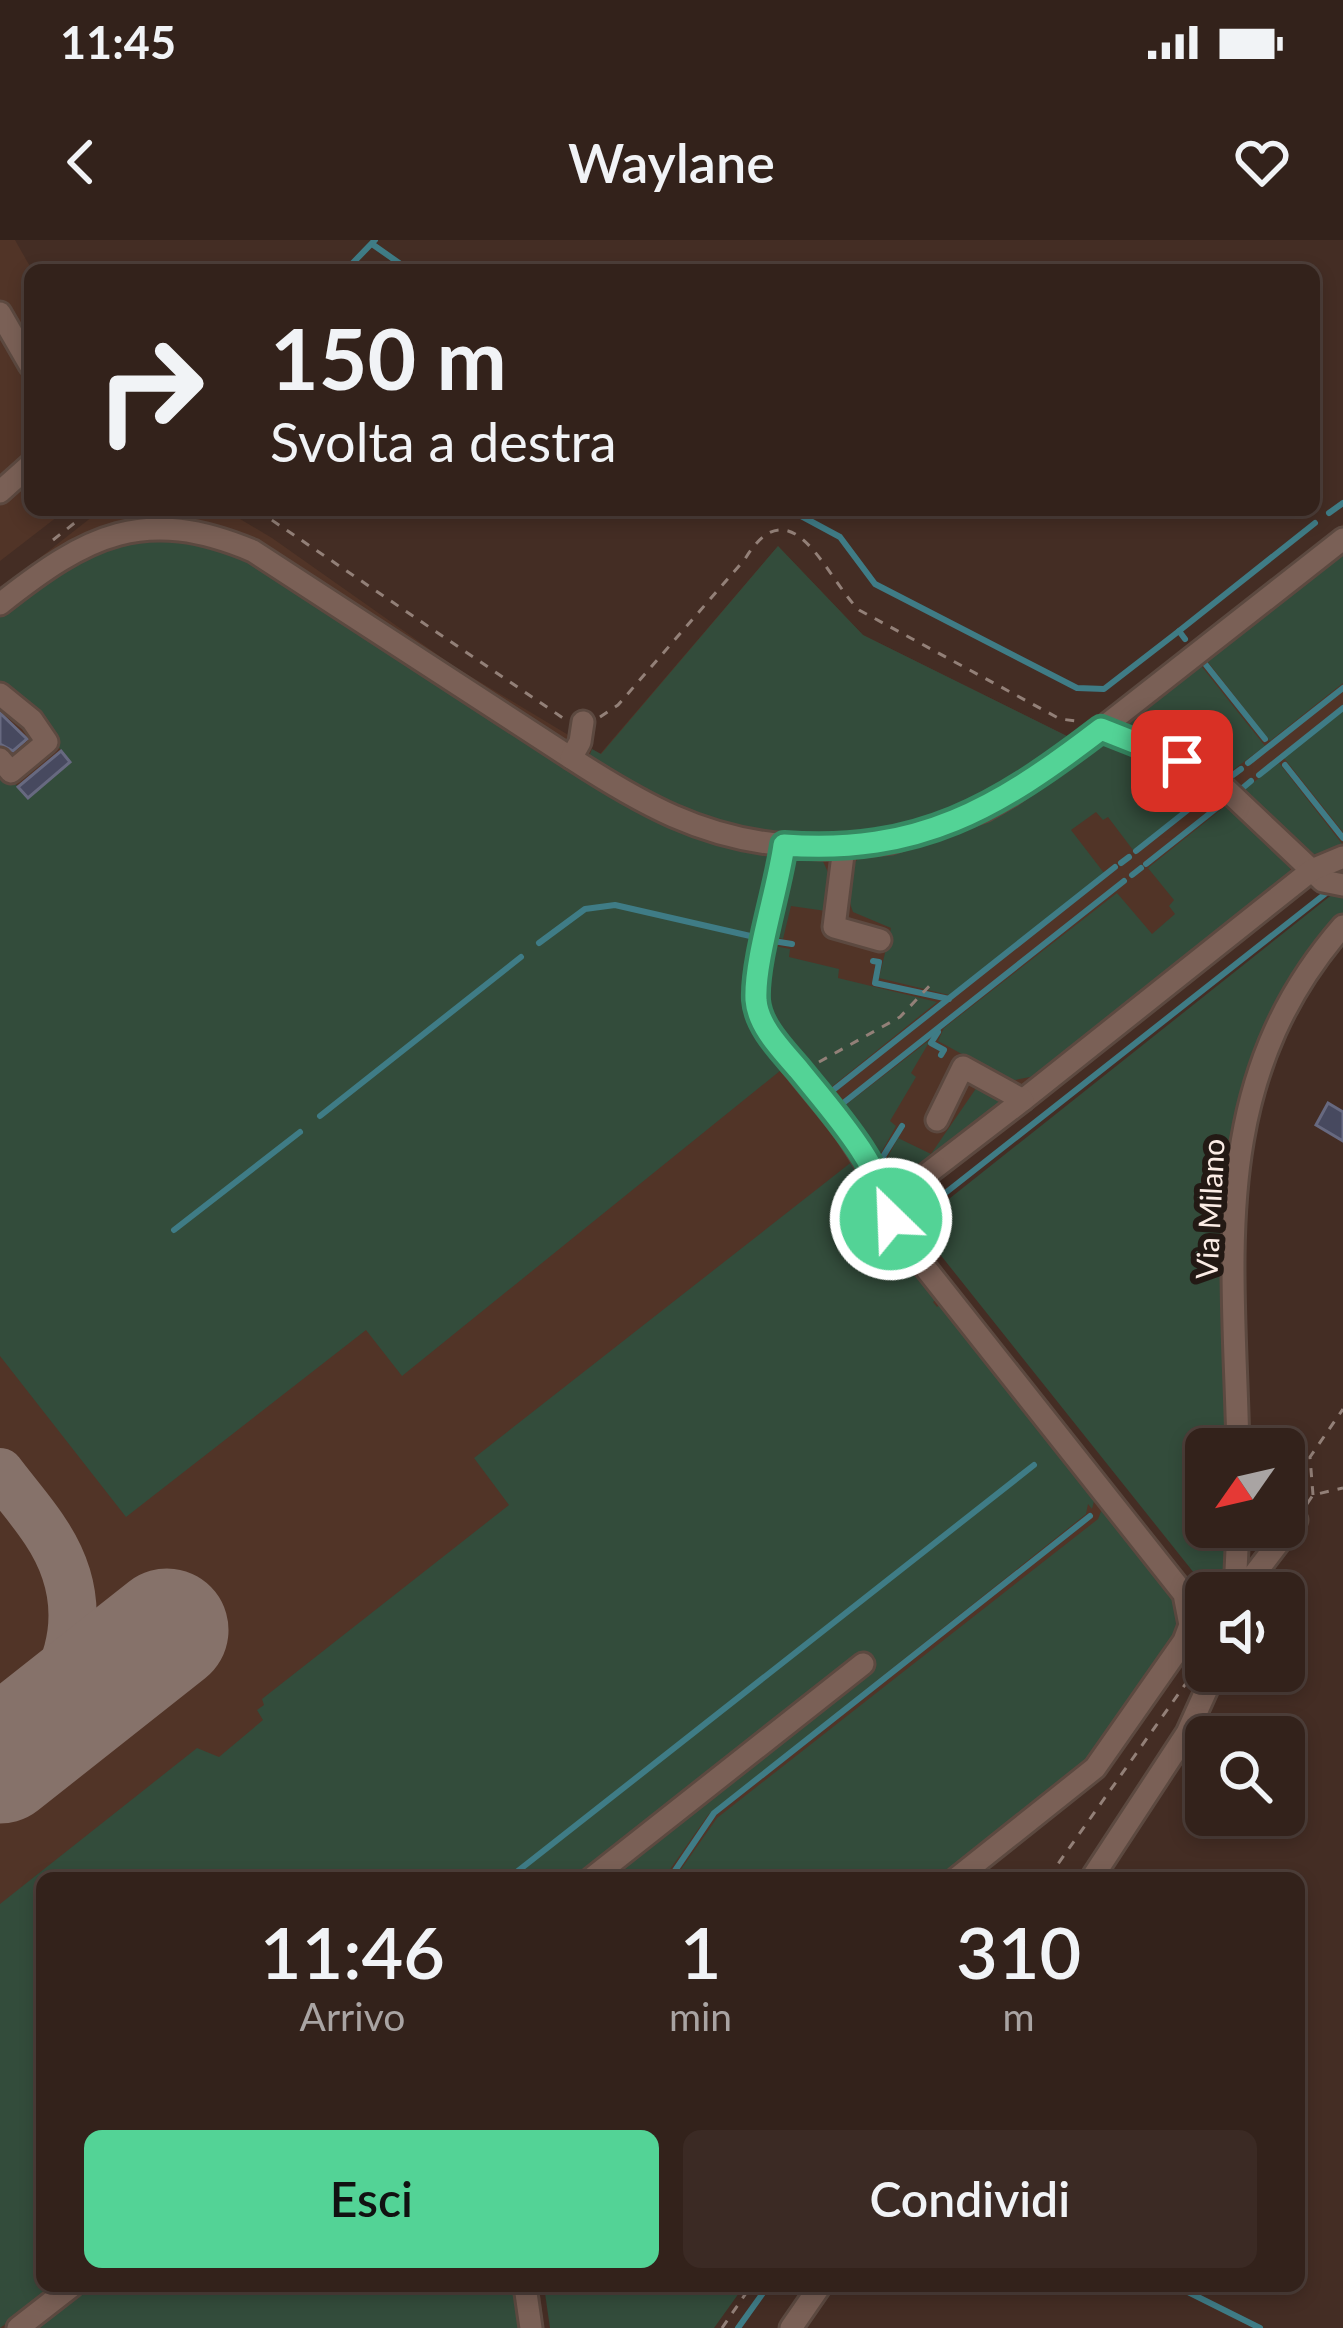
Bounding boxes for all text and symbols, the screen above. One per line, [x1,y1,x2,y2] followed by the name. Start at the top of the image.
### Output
[60,15,176,69] text: 11:45
[48,129,114,195] icon: back
[1229,129,1295,195] icon: heart
[568,130,775,195] text: Waylane
[270,307,507,408] text: 150 m
[72,312,228,468] icon: right
[270,409,617,474] text: Svolta a destra
[1131,710,1233,812] pin
[1149,728,1215,794] icon: arrive
[1187,1138,1231,1280] street label: Via Milano
[828,1156,954,1282] position arrow
[1185,1428,1305,1548] north arrow
[1185,1428,1305,1836] map controls
[1185,1572,1305,1692] button: sound
[1185,1716,1305,1836] button: search
[260,1908,445,1994] text: 11:46
[680,1908,721,1994] text: 1
[956,1908,1081,1994] text: 310
[300,1993,405,2039] text: Arrivo
[669,1993,732,2039] text: min
[1003,1993,1035,2039] text: m
[84,2130,659,2268] button: Esci
[683,2130,1257,2268] button: Condividi

